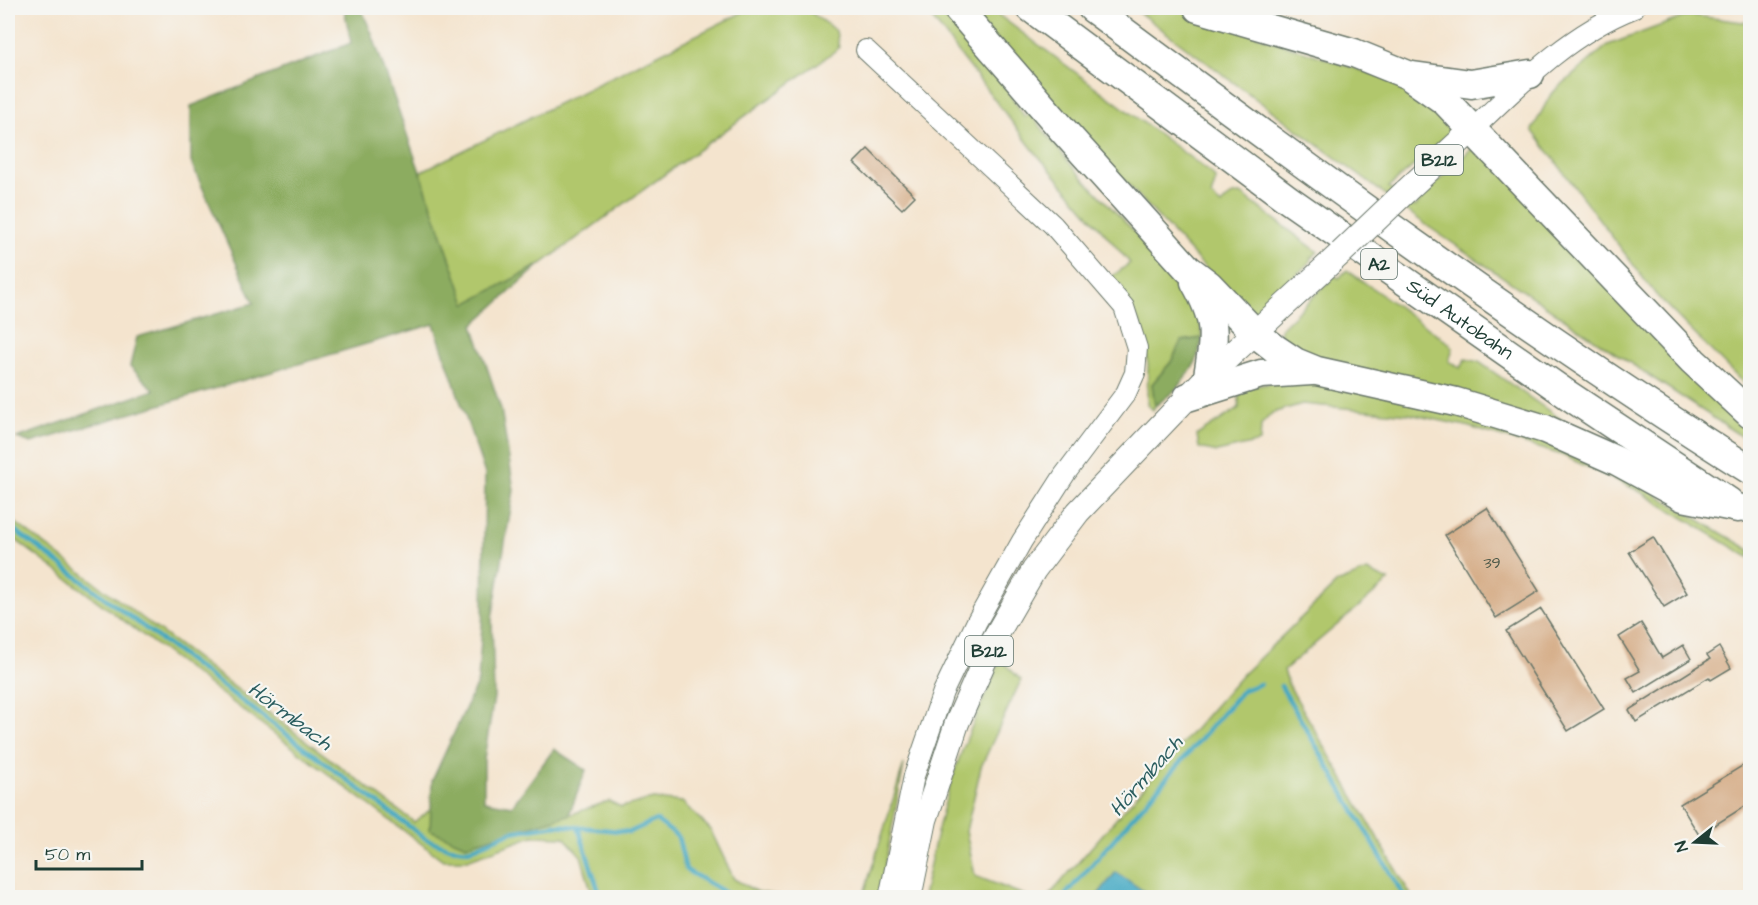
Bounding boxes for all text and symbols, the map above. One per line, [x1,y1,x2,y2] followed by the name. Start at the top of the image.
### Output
[1415,145,1463,175] road number: B212
[1361,249,1397,279] road number: A2
[1401,272,1519,367] street label: Süd Autobahn
[1483,552,1501,574] house number: 39
[965,636,1013,666] road number: B212
[242,675,339,758] water label: Hörmbach
[1103,728,1190,823] water label: Hörmbach
[1665,812,1725,872] north arrow
[36,833,142,871] scale bar
[1670,838,1694,854] text: N
[45,842,90,867] text: 50 m

